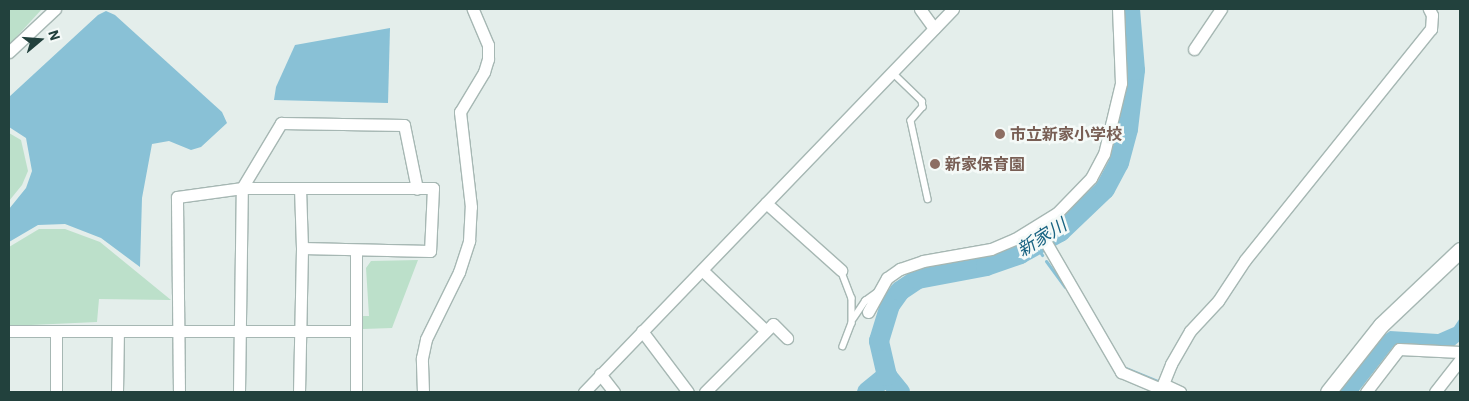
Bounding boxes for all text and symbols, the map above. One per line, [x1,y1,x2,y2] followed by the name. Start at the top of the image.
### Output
[15,15,65,65] north arrow
[44,28,64,43] text: N
[1010,124,1122,144] place label: 市立新家小学校
[994,128,1006,140] marker: 市立新家小学校
[945,154,1025,174] place label: 新家保育園
[929,158,941,170] marker: 新家保育園
[1013,215,1071,261] water label: 新家川

